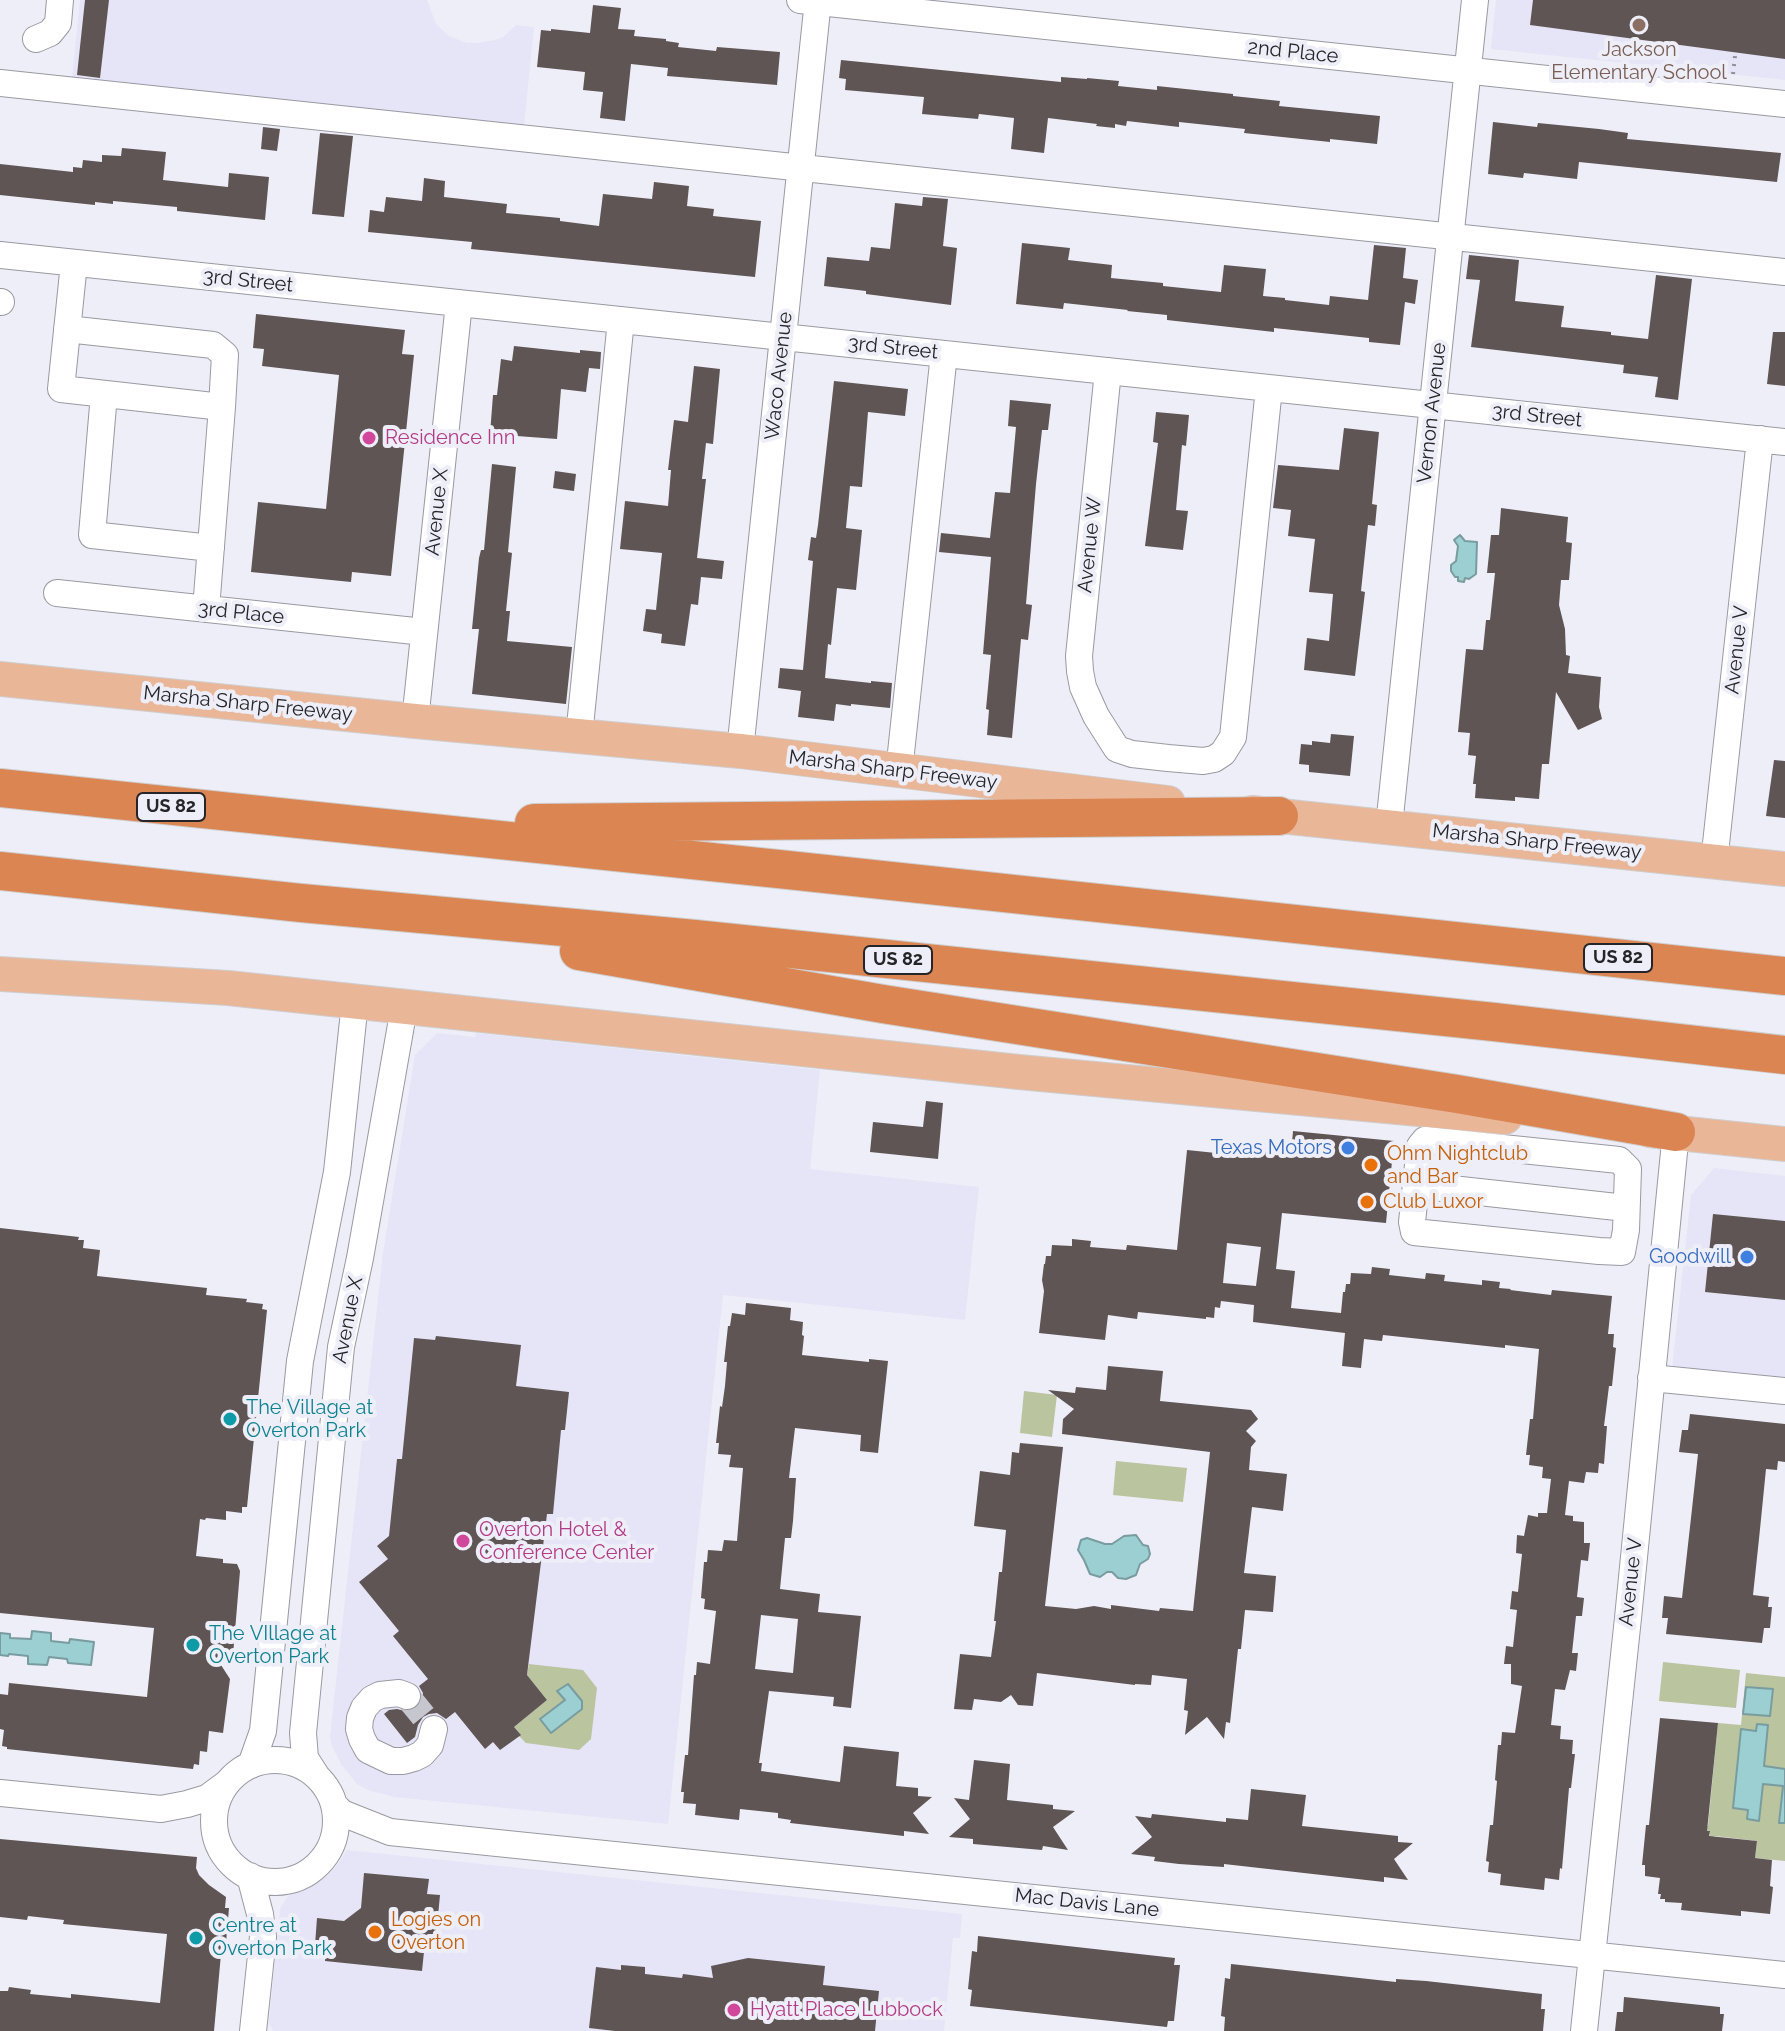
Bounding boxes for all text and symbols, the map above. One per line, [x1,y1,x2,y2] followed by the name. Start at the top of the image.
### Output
[1630,16,1648,34] marker: Jackson Elementary School
[1246,35,1340,69] street label: 2nd Place
[1551,38,1727,85] place label: Jackson Elementary School
[202,264,294,298] street label: 3rd Street
[760,311,798,441] street label: Waco Avenue
[847,331,939,365] street label: 3rd Street
[1413,341,1451,485] street label: Vernon Avenue
[1491,399,1583,433] street label: 3rd Street
[385,426,515,450] place label: Residence Inn
[360,429,378,447] marker: Residence Inn
[420,467,454,557] street label: Avenue X
[1073,496,1107,594] street label: Avenue W
[197,597,285,629] street label: 3rd Place
[1720,605,1754,695] street label: Avenue V
[142,681,354,727] street label: Marsha Sharp Freeway
[787,745,999,795] street label: Marsha Sharp Freeway
[137,793,205,821] road number: US 82
[1431,819,1643,865] street label: Marsha Sharp Freeway
[1584,944,1652,972] road number: US 82
[864,946,932,974] road number: US 82
[1211,1136,1332,1160] place label: Texas Motors
[1339,1139,1357,1157] marker: Texas Motors
[1387,1142,1528,1189] place label: Ohm Nightclub and Bar
[1362,1156,1380,1174] marker: Ohm Nightclub and Bar
[1383,1190,1484,1214] place label: Club Luxor
[1358,1193,1376,1211] marker: Club Luxor
[1649,1245,1731,1269] place label: Goodwill
[1738,1248,1756,1266] marker: Goodwill
[328,1275,368,1365] street label: Avenue X
[246,1396,373,1443] place label: The Village at Overton Park
[221,1410,239,1428] marker: The Village at Overton Park
[479,1518,654,1565] place label: Overton Hotel & Conference Center
[454,1532,472,1550] marker: Overton Hotel & Conference Center
[1614,1537,1648,1627] street label: Avenue V
[209,1622,337,1669] place label: The VIllage at Overton Park
[184,1636,202,1654] marker: The VIllage at Overton Park
[1014,1883,1160,1923] street label: Mac Davis Lane
[391,1908,481,1955] place label: Logies on Overton
[212,1914,332,1961] place label: Centre at Overton Park
[366,1923,384,1941] marker: Logies on Overton
[187,1929,205,1947] marker: Centre at Overton Park
[750,1998,943,2022] place label: Hyatt Place Lubbock
[725,2001,743,2019] marker: Hyatt Place Lubbock

